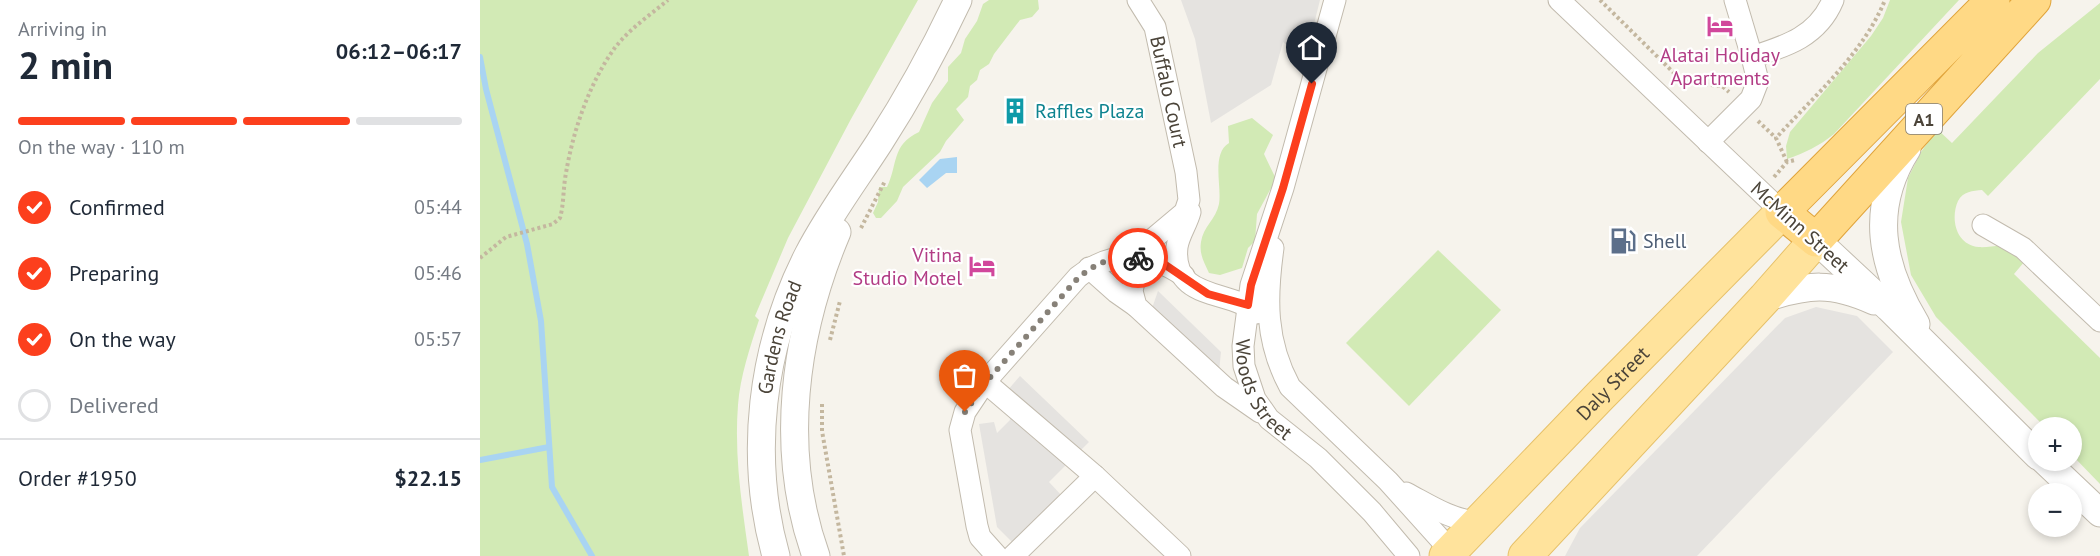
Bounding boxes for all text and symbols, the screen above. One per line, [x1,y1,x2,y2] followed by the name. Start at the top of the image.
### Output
[1705,11,1735,41] hotel icon: Alatai Holiday Apartments
[18,16,107,42] text: Arriving in
[1286,22,1337,84] pin
[1295,31,1328,64] icon: home
[1144,33,1193,150] street label: Buffalo Court
[336,37,462,65] text: 06:12–06:17
[18,39,113,90] text: 2 min
[1660,42,1781,91] place label: Alatai Holiday Apartments
[1000,96,1030,126] building icon: Raffles Plaza
[1035,98,1144,124] place label: Raffles Plaza
[1906,104,1942,134] road number: A1
[18,134,185,160] text: On the way · 110 m
[1745,176,1855,278] street label: McMinn Street
[18,191,51,224] icon: check
[69,193,165,221] text: Confirmed
[414,194,462,220] text: 05:44
[1608,226,1638,256] fuel station icon: Shell
[1108,228,1168,288] courier
[1643,228,1687,254] place label: Shell
[853,242,962,291] place label: Vitina Studio Motel
[1122,242,1155,275] icon: bike
[967,251,997,281] hotel icon: Vitina Studio Motel
[18,257,51,290] icon: check
[69,259,159,287] text: Preparing
[414,260,462,286] text: 05:46
[752,276,808,396] street label: Gardens Road
[18,323,51,356] icon: check
[69,325,176,353] text: On the way
[414,326,462,352] text: 05:57
[1230,338,1298,446] street label: Woods Street
[1570,341,1655,426] street label: Daly Street
[939,350,990,412] pin
[948,359,981,392] icon: bag
[69,391,159,419] text: Delivered
[2028,417,2082,537] map controls
[2028,417,2082,471] button: +
[18,464,137,492] text: Order #1950
[394,464,462,492] text: $22.15
[2028,483,2082,537] button: −

